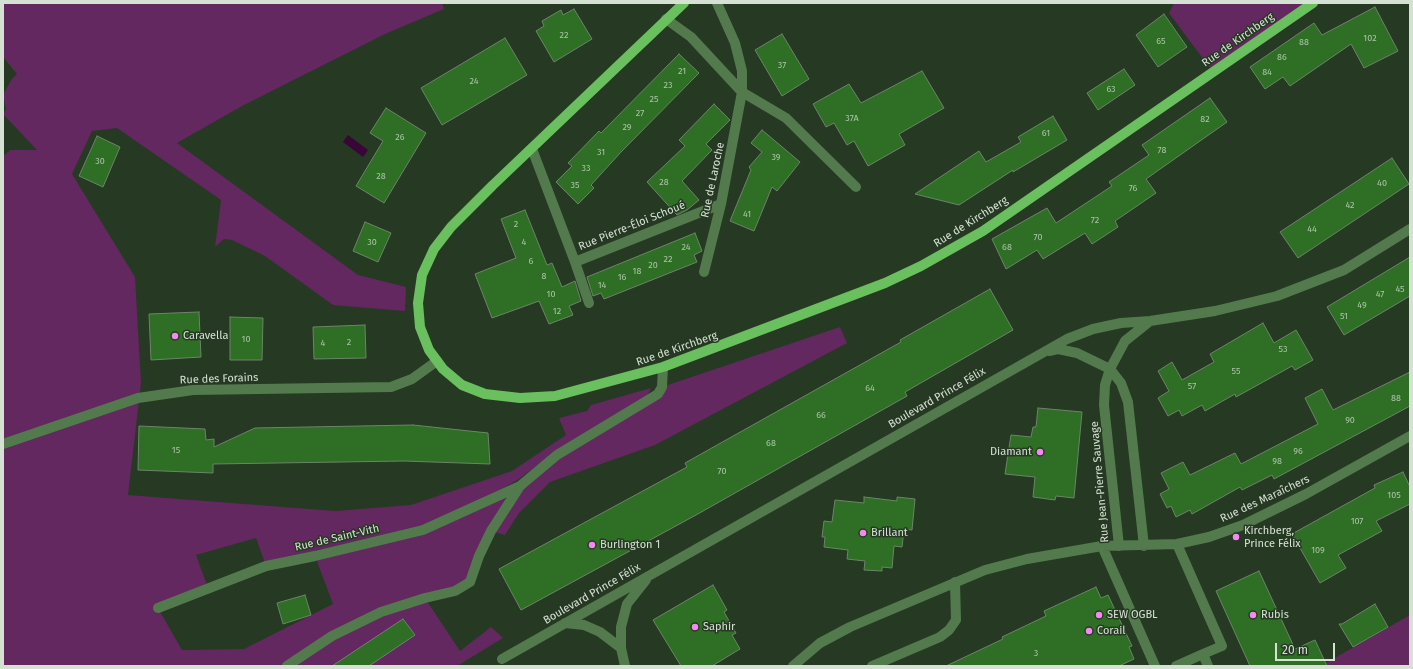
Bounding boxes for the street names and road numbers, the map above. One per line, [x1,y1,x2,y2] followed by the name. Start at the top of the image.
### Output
[1199,10,1277,70] street label: Rue de Kirchberg
[699,141,727,219] street label: Rue de Laroche
[931,194,1011,250] street label: Rue de Kirchberg
[577,199,687,253] street label: Rue Pierre-Éloi Schoué
[635,329,719,369] street label: Rue de Kirchberg
[886,365,988,431] street label: Boulevard Prince Félix
[180,371,258,387] street label: Rue des Forains
[1088,421,1112,543] street label: Rue Jean-Pierre Sauvage
[1218,473,1312,525] street label: Rue des Maraîchers
[293,522,381,554] street label: Rue de Saint-Vith
[541,561,643,627] street label: Boulevard Prince Félix

